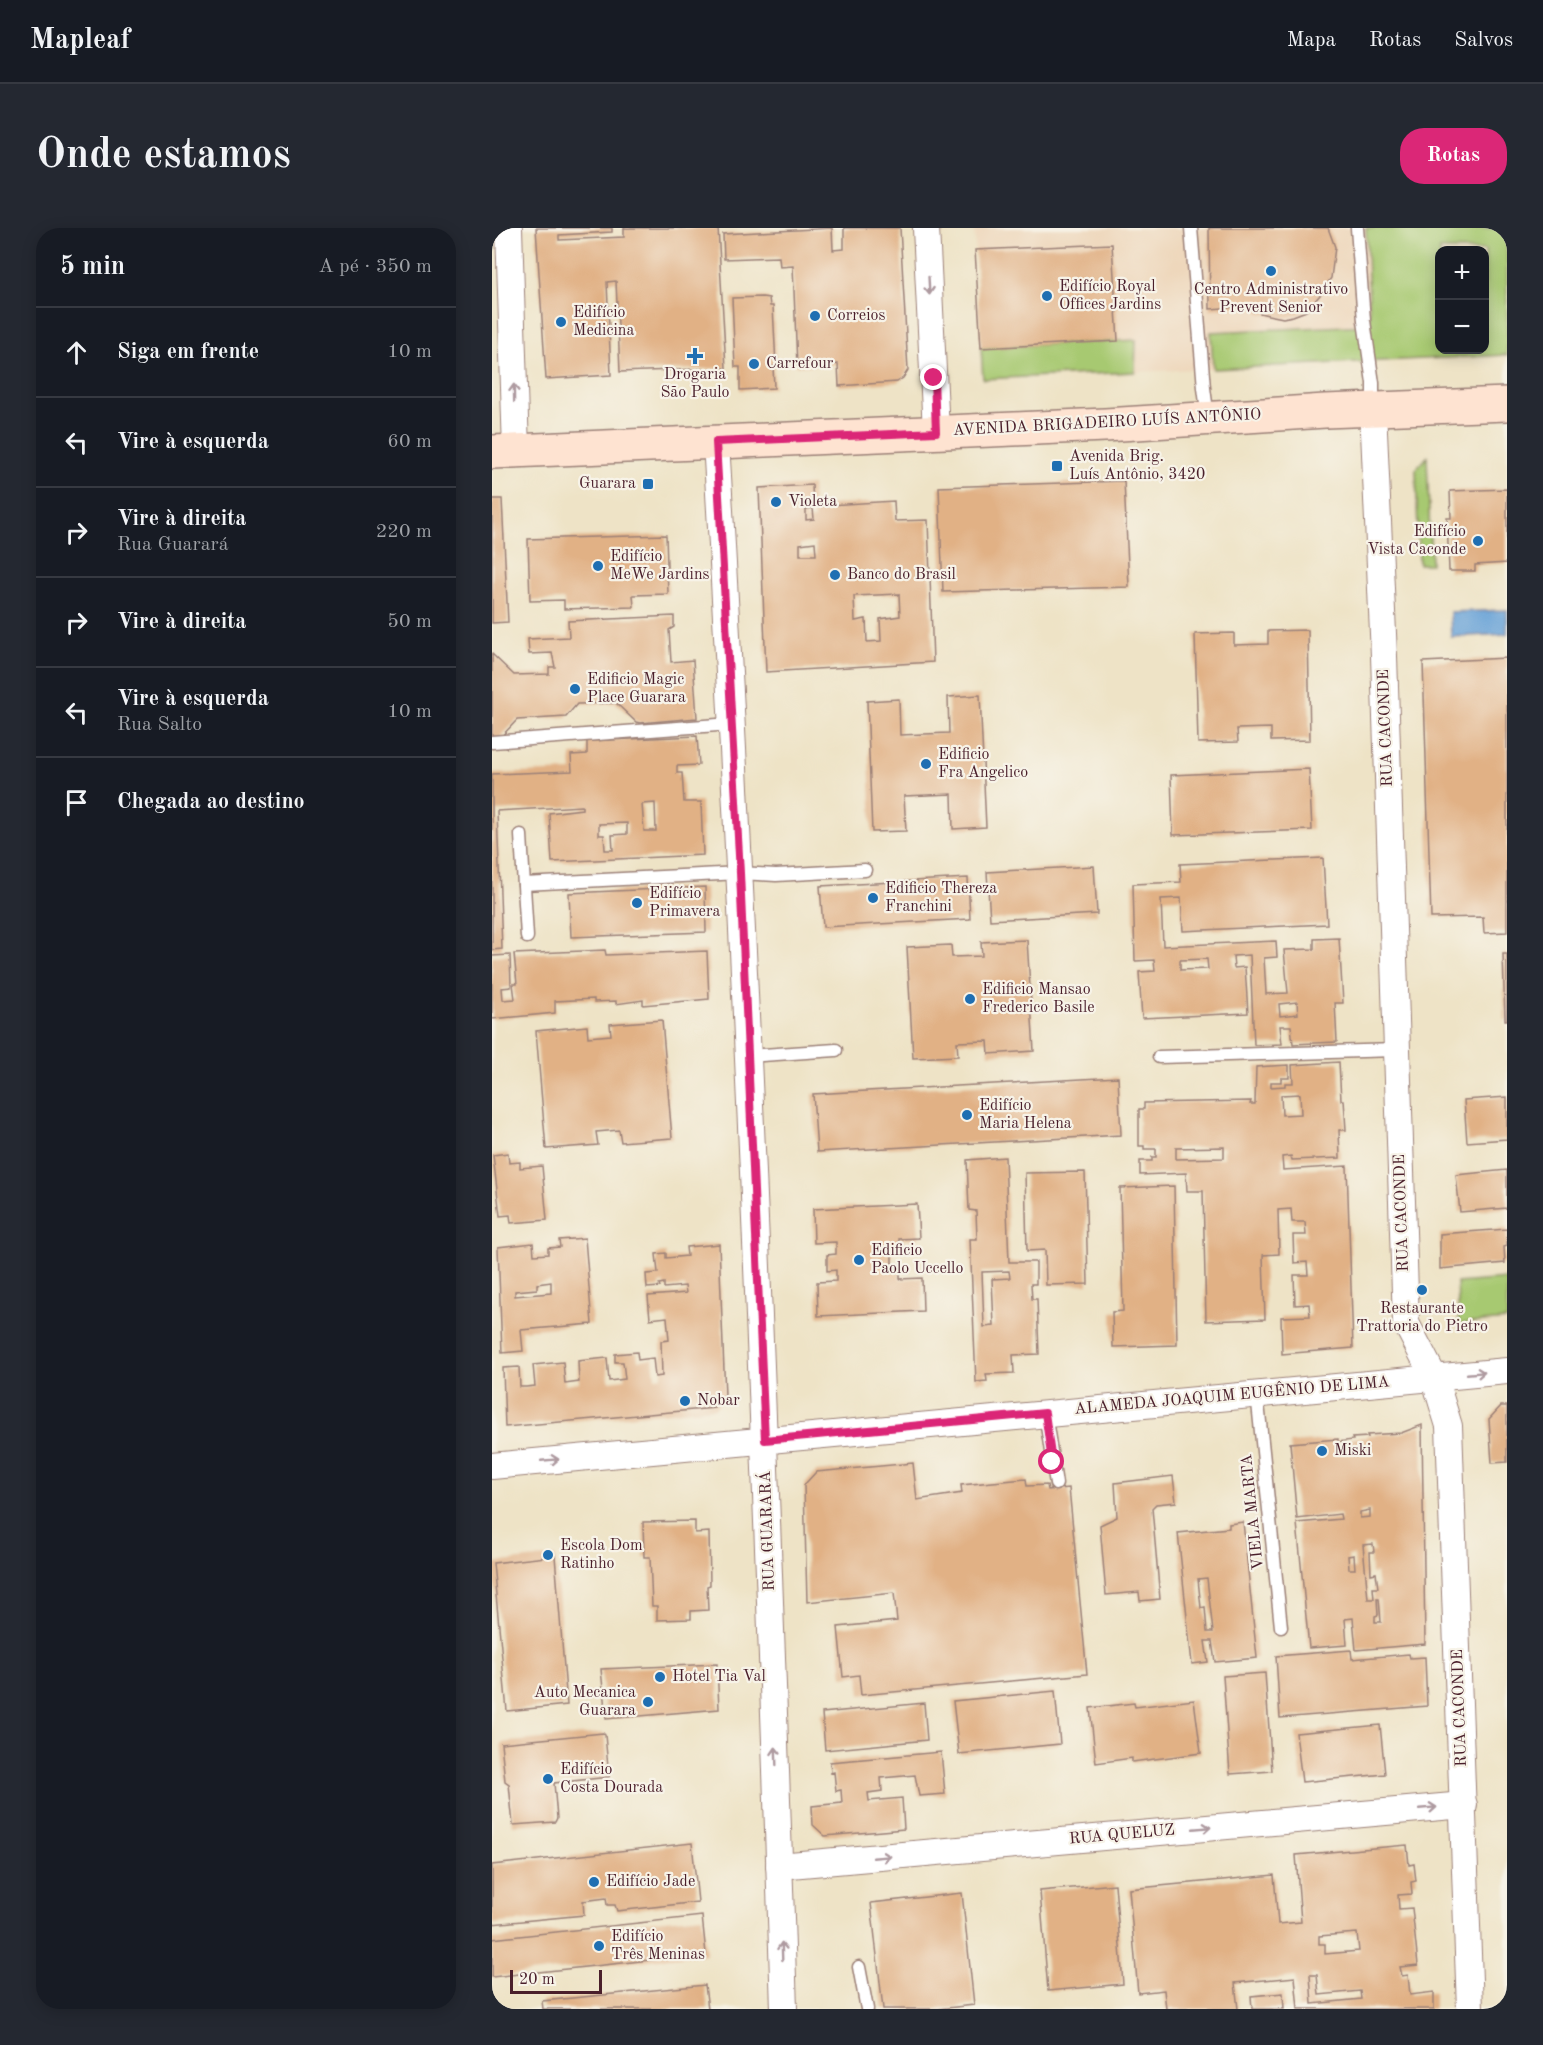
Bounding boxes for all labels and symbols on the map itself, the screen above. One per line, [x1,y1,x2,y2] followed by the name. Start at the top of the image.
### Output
[1264,264,1278,278] marker: Centro Administrativo Prevent Senior
[924,276,935,296] one-way arrow
[1059,279,1161,313] place label: Edifício Royal Offices Jardins
[1194,282,1348,316] place label: Centro Administrativo Prevent Senior
[1040,289,1054,303] marker: Edifício Royal Offices Jardins
[573,305,634,339] place label: Edifício Medicina
[827,308,885,324] place label: Correios
[808,309,822,323] marker: Correios
[554,315,568,329] marker: Edifício Medicina
[688,349,702,363] marker: Drogaria São Paulo
[766,356,834,372] place label: Carrefour
[747,357,761,371] marker: Carrefour
[920,364,946,390] route end
[660,367,730,401] place label: Drogaria São Paulo
[508,383,520,403] one-way arrow
[952,403,1262,439] street label: AVENIDA BRIGADEIRO LUÍS ANTÔNIO
[1069,449,1205,483] place label: Avenida Brig. Luís Antônio, 3420
[1050,459,1064,473] marker: Avenida Brig. Luís Antônio, 3420
[579,476,636,492] place label: Guarara
[641,477,655,491] marker: Guarara
[788,494,837,510] place label: Violeta
[769,495,783,509] marker: Violeta
[1367,524,1466,558] place label: Edifício Vista Caconde
[1471,534,1485,548] marker: Edifício Vista Caconde
[610,549,710,583] place label: Edifício MeWe Jardins
[591,559,605,573] marker: Edifício MeWe Jardins
[847,567,956,583] place label: Banco do Brasil
[828,568,842,582] marker: Banco do Brasil
[1376,669,1396,787] street label: RUA CACONDE
[587,672,686,706] place label: Edificio Magic Place Guarara
[568,682,582,696] marker: Edificio Magic Place Guarara
[938,747,1028,781] place label: Edificio Fra Angelico
[919,757,933,771] marker: Edificio Fra Angelico
[885,881,997,915] place label: Edificio Thereza Franchini
[649,886,720,920] place label: Edifício Primavera
[866,891,880,905] marker: Edificio Thereza Franchini
[630,896,644,910] marker: Edifício Primavera
[982,982,1095,1016] place label: Edificio Mansao Frederico Basile
[963,992,977,1006] marker: Edificio Mansao Frederico Basile
[979,1098,1072,1132] place label: Edifício Maria Helena
[960,1108,974,1122] marker: Edifício Maria Helena
[1392,1154,1412,1272] street label: RUA CACONDE
[871,1243,963,1277] place label: Edificio Paolo Uccello
[852,1253,866,1267] marker: Edificio Paolo Uccello
[1415,1283,1429,1297] marker: Restaurante Trattoria do Pietro
[1356,1301,1488,1335] place label: Restaurante Trattoria do Pietro
[1466,1368,1486,1379] one-way arrow
[1073,1370,1390,1418] street label: ALAMEDA JOAQUIM EUGÊNIO DE LIMA
[697,1393,740,1409] place label: Nobar
[678,1394,692,1408] marker: Nobar
[1334,1443,1371,1459] place label: Miski
[1315,1444,1329,1458] marker: Miski
[1038,1448,1064,1474] route start
[1239,1453,1267,1571] street label: VIELA MARTA
[540,1454,560,1465] one-way arrow
[754,1470,778,1592] street label: RUA GUARARÁ
[560,1538,643,1572] place label: Escola Dom Ratinho
[541,1548,555,1562] marker: Escola Dom Ratinho
[1450,1649,1470,1767] street label: RUA CACONDE
[672,1669,766,1685] place label: Hotel Tia Val
[653,1670,667,1684] marker: Hotel Tia Val
[534,1685,636,1719] place label: Auto Mecanica Guarara
[641,1695,655,1709] marker: Auto Mecanica Guarara
[770,1746,781,1766] one-way arrow
[560,1762,663,1796] place label: Edifício Costa Dourada
[541,1772,555,1786] marker: Edifício Costa Dourada
[1418,1802,1437,1813] one-way arrow
[1069,1822,1175,1848] street label: RUA QUELUZ
[1191,1822,1211,1833] one-way arrow
[872,1851,891,1862] one-way arrow
[606,1874,695,1890] place label: Edifício Jade
[587,1875,601,1889] marker: Edifício Jade
[611,1929,705,1963] place label: Edifício Três Meninas
[592,1939,606,1953] marker: Edifício Três Meninas
[777,1941,788,1961] one-way arrow
[510,1967,602,1994] scale bar

